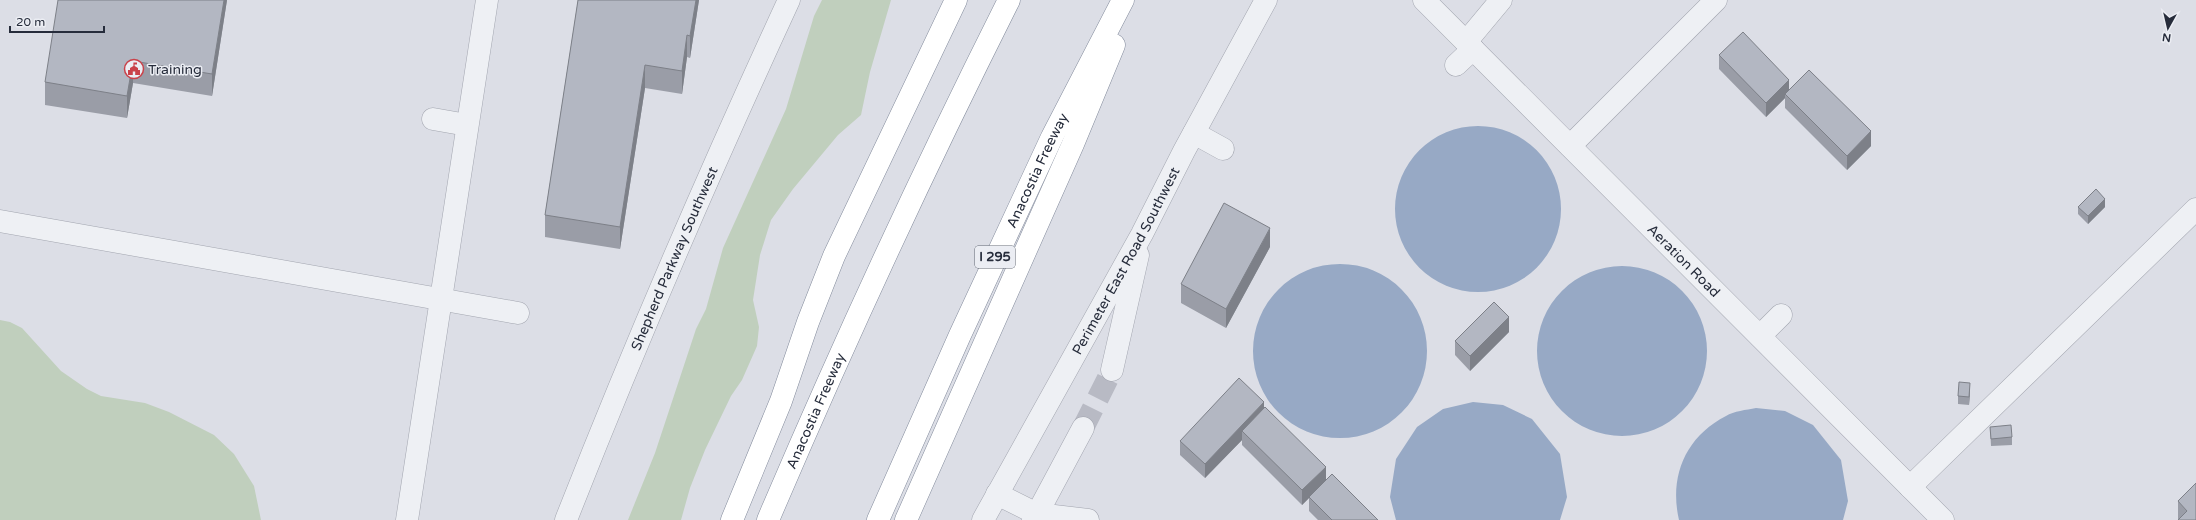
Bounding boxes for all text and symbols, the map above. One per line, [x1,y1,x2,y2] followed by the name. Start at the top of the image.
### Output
[10,8,104,34] scale bar
[2148,8,2188,48] north arrow
[16,15,45,29] text: 20 m
[2161,30,2172,44] text: N
[123,58,145,80] public building icon: Training
[148,61,202,78] place label: Training
[1002,110,1072,231] street label: Anacostia Freeway
[627,163,721,353] street label: Shepherd Parkway Southwest
[1068,163,1183,357] street label: Perimeter East Road Southwest
[1644,220,1724,300] street label: Aeration Road
[975,246,1015,268] road number: I 295
[782,350,849,472] street label: Anacostia Freeway

